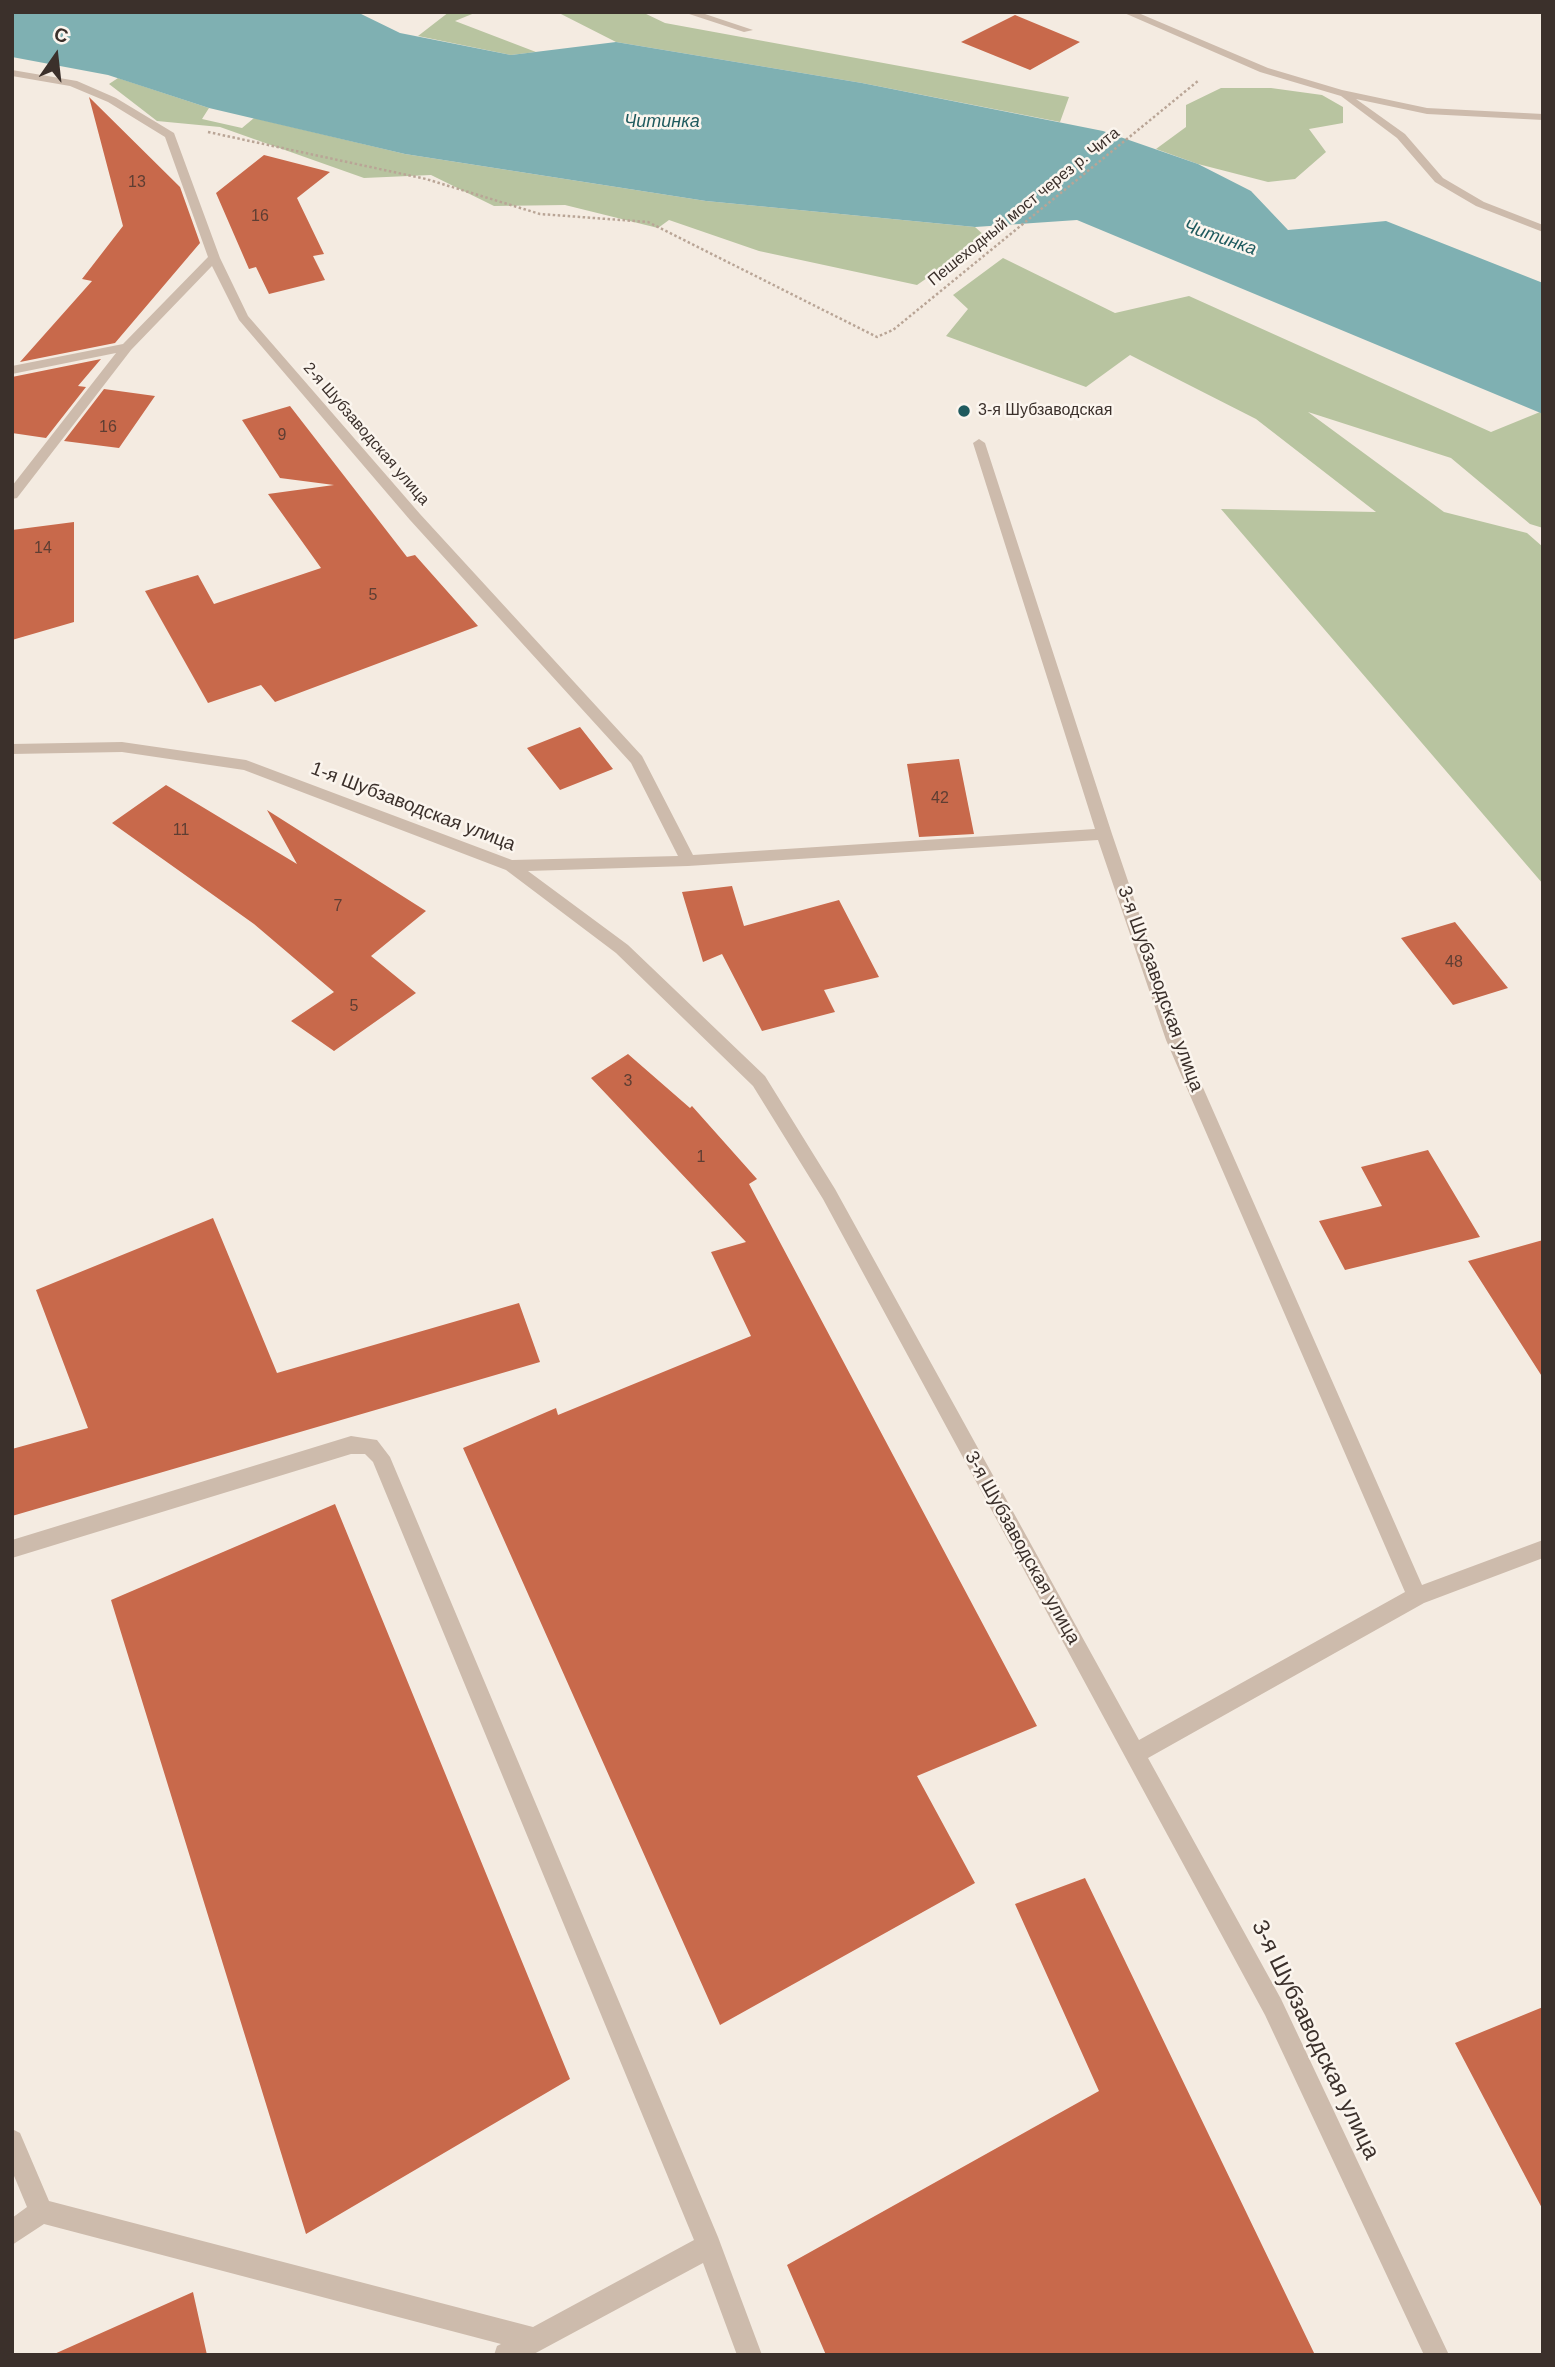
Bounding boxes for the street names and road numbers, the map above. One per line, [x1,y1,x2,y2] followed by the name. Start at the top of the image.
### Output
[924,124,1124,290] street label: Пешеходный мост через р. Чита
[299,359,433,509] street label: 2-я Шубзаводская улица
[308,757,518,857] street label: 1-я Шубзаводская улица
[1112,883,1208,1095] street label: 3-я Шубзаводская улица
[959,1448,1085,1648] street label: 3-я Шубзаводская улица
[1245,1916,1385,2164] street label: 3-я Шубзаводская улица

